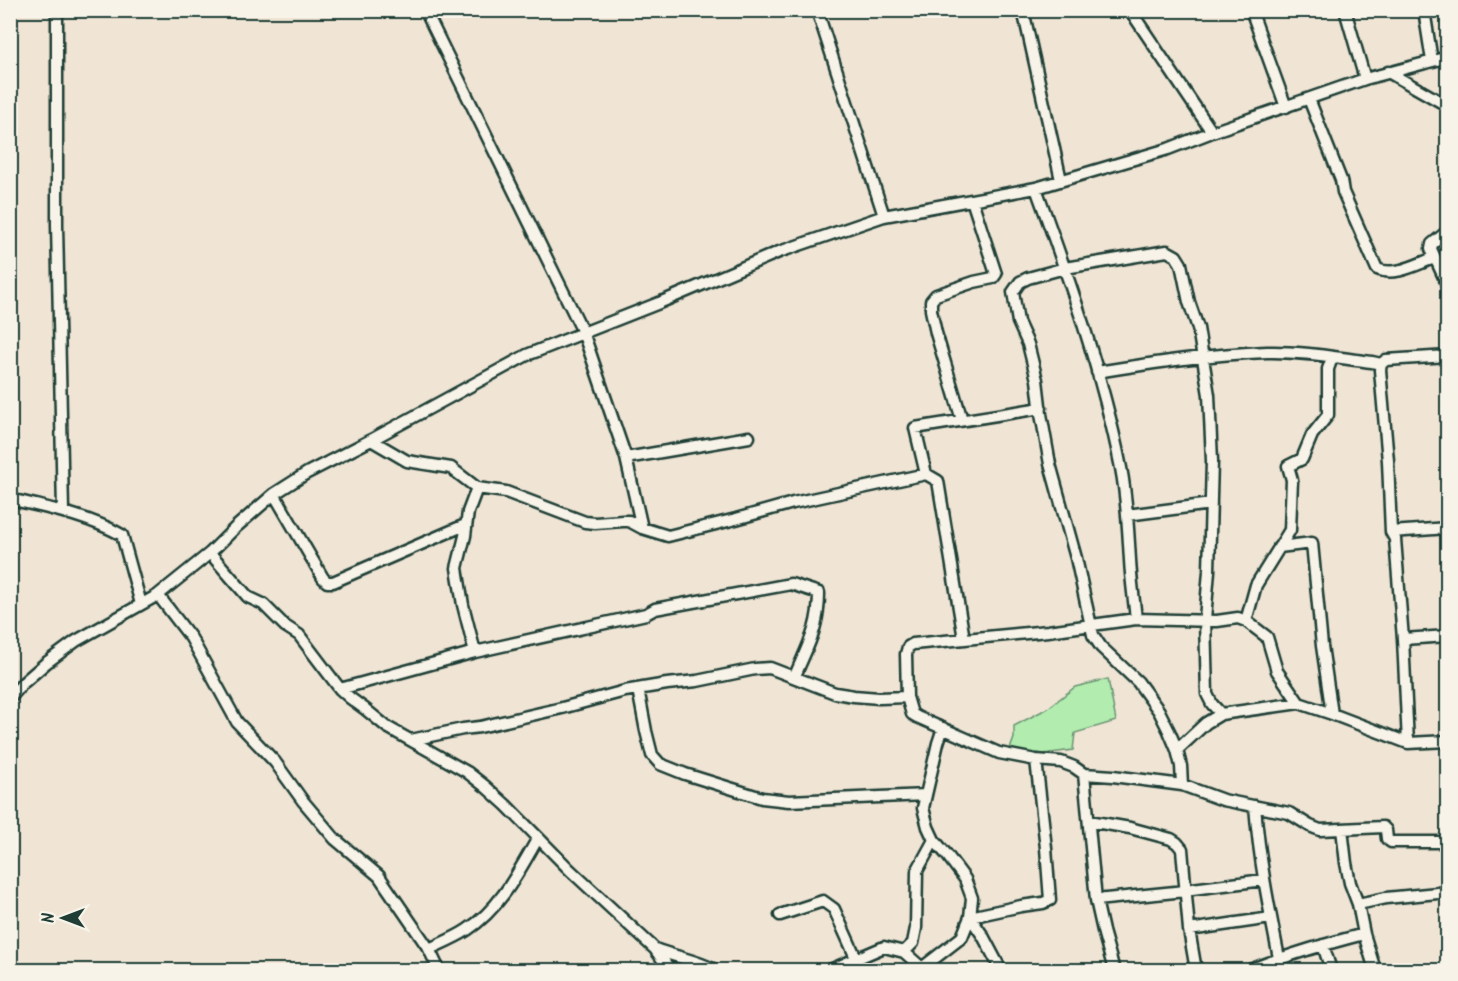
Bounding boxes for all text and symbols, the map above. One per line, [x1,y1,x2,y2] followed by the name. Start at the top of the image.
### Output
[33,888,93,948] north arrow
[37,913,62,923] text: N

